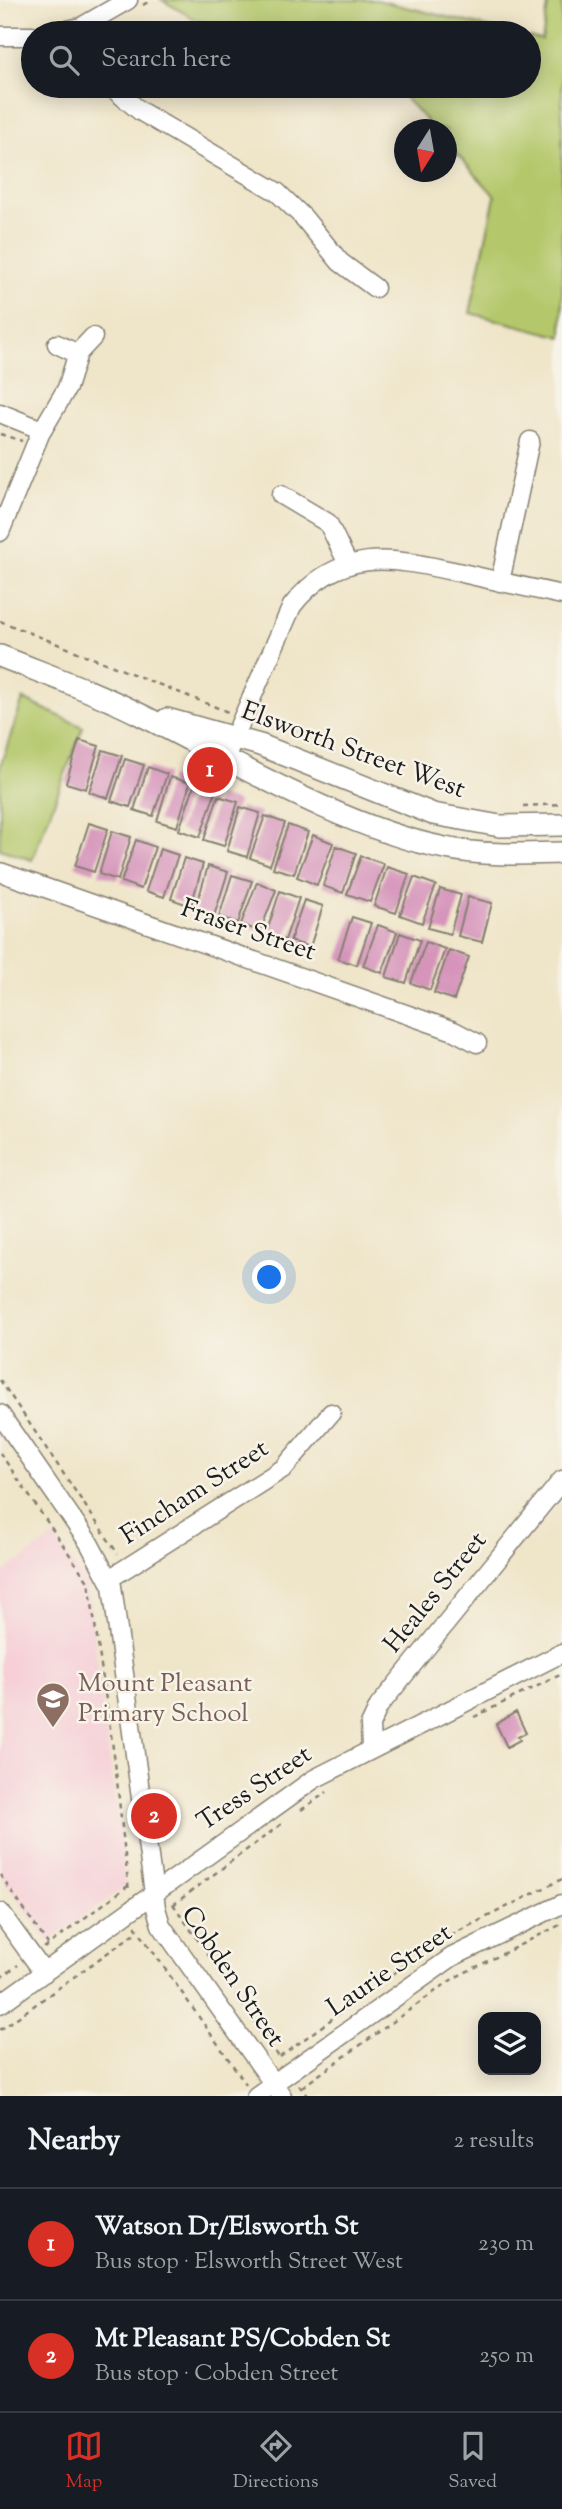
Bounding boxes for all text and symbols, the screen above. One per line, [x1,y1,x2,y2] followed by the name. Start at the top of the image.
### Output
[21,21,541,98] search box
[45,41,83,79] icon: search
[101,41,231,78] text: Search here
[394,119,457,182] north arrow
[236,693,470,809] street label: Elsworth Street West
[187,744,233,796] pin: 1
[176,891,321,971] street label: Fraser Street
[252,1260,286,1294] your location
[114,1431,276,1555] street label: Fincham Street
[375,1524,497,1662] street label: Heales Street
[78,1666,252,1733] place label: Mount Pleasant Primary School
[34,1680,72,1729] school or university icon: Mount Pleasant Primary School
[190,1737,320,1841] street label: Tress Street
[131,1790,177,1842] pin: 2
[171,1899,293,2055] street label: Cobden Street
[320,1915,460,2027] street label: Laurie Street
[478,2012,541,2075] map controls
[478,2012,541,2075] button: layers
[28,2120,120,2163] text: Nearby
[454,2125,534,2158] text: 2 results
[95,2209,358,2246] text: Watson Dr/Elsworth St
[47,2228,55,2261] text: 1
[478,2228,534,2261] text: 230 m
[95,2246,403,2279] text: Bus stop · Elsworth Street West
[95,2321,390,2358] text: Mt Pleasant PS/Cobden St
[46,2340,56,2373] text: 2
[479,2340,534,2373] text: 250 m
[95,2358,338,2391] text: Bus stop · Cobden Street
[65,2427,103,2496] tab: Map
[233,2427,318,2496] tab: Directions
[448,2427,497,2496] tab: Saved

